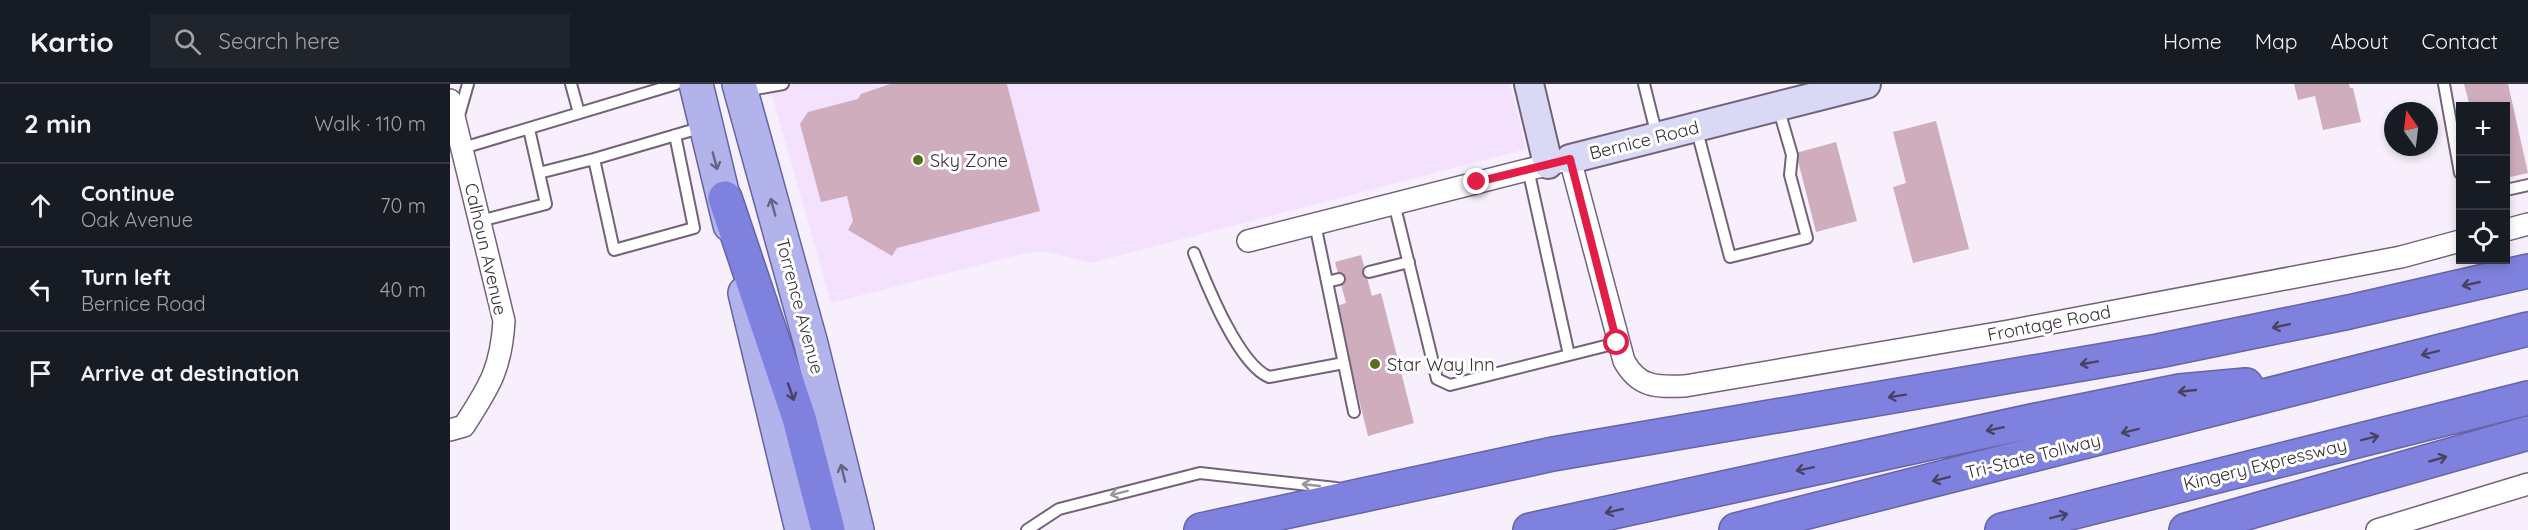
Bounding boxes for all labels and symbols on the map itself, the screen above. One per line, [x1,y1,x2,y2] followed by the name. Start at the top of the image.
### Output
[2384,102,2438,156] north arrow
[1587,115,1701,165] street label: Bernice Road
[930,149,1008,172] place label: Sky Zone
[710,151,721,170] one-way arrow
[911,153,925,167] marker: Sky Zone
[1463,168,1489,194] route end
[460,181,512,317] street label: Calhoun Avenue
[767,198,779,217] one-way arrow
[771,236,829,376] street label: Torrence Avenue
[2462,279,2481,291] one-way arrow
[1985,300,2113,346] street label: Frontage Road
[2271,321,2290,333] one-way arrow
[1603,329,1629,355] route start
[2421,348,2440,360] one-way arrow
[1387,353,1495,376] place label: Star Way Inn
[1368,357,1382,371] marker: Star Way Inn
[2080,358,2100,369] one-way arrow
[786,383,797,401] one-way arrow
[2177,386,2197,397] one-way arrow
[1888,391,1907,402] one-way arrow
[1986,423,2005,435] one-way arrow
[2121,426,2140,438] one-way arrow
[1963,428,2103,484] street label: Tri-State Tollway
[2360,431,2379,443] one-way arrow
[2181,433,2349,495] street label: Kingery Expressway
[2428,453,2447,464] one-way arrow
[836,464,848,483] one-way arrow
[1795,464,1815,475] one-way arrow
[1932,473,1951,485] one-way arrow
[1302,480,1321,491] one-way arrow
[1110,488,1129,500] one-way arrow
[1605,505,1624,517] one-way arrow
[2049,509,2068,521] one-way arrow

